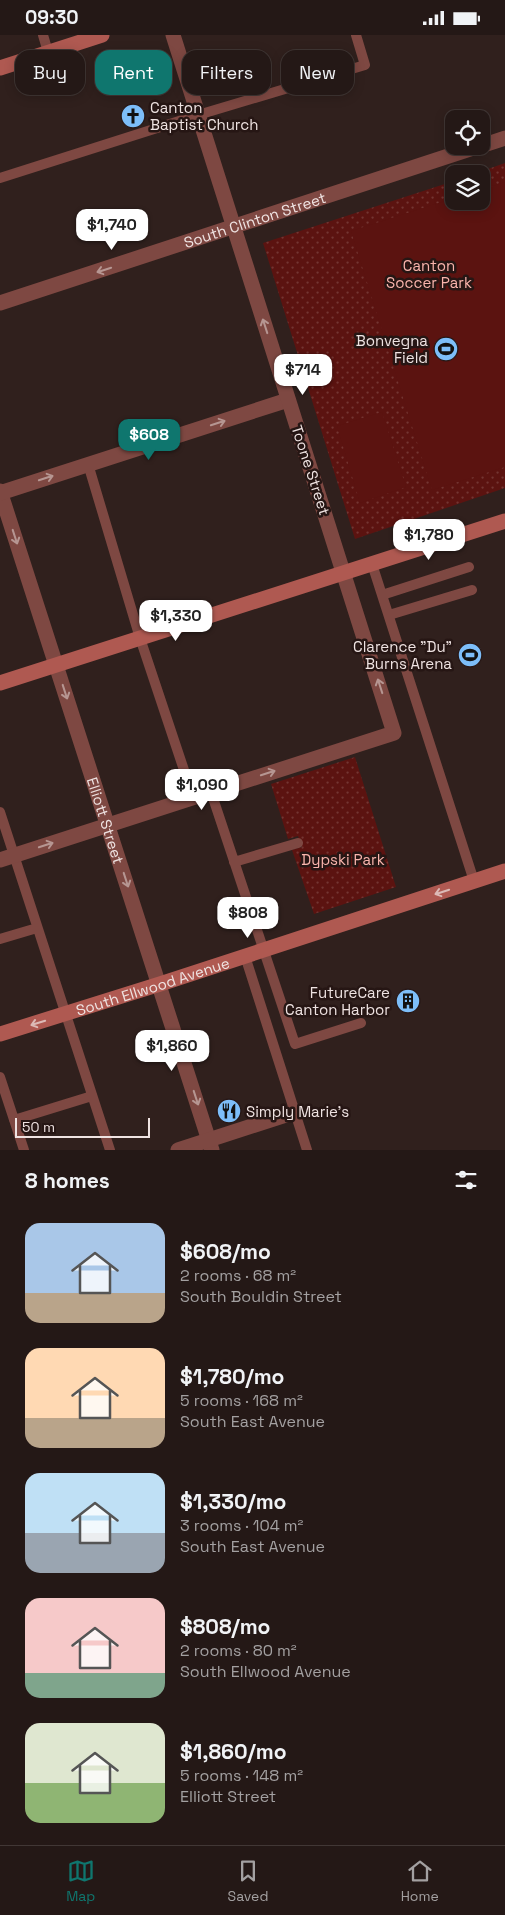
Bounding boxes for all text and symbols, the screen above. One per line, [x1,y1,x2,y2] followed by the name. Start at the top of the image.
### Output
[25,5,79,30] text: 09:30
[15,50,85,95] chip: Buy
[95,50,172,95] chip: Rent
[182,50,271,95] chip: Filters
[281,50,354,95] chip: New
[150,98,258,134] place label: Canton Baptist Church
[120,103,146,129] church icon: Canton Baptist Church
[445,110,490,210] map controls
[445,110,490,155] button: locate
[445,165,490,210] button: layers
[181,187,328,252] street label: South Clinton Street
[71,209,153,251] pin: $1,740
[87,214,137,235] text: $1,740
[386,256,472,292] park label: Canton Soccer Park
[96,265,112,275] one-way arrow
[260,319,269,334] one-way arrow
[356,331,428,367] place label: Bonvegna Field
[433,336,459,362] sports icon: Bonvegna Field
[273,353,333,396] pin: $714
[285,359,321,380] text: $714
[209,417,225,427] one-way arrow
[119,419,179,461] pin: $608
[287,423,335,518] street label: Toone Street
[129,424,169,445] text: $608
[38,473,54,482] one-way arrow
[388,519,470,561] pin: $1,780
[404,524,454,545] text: $1,780
[11,529,20,544] one-way arrow
[135,599,217,642] pin: $1,330
[150,605,202,626] text: $1,330
[353,637,452,673] place label: Clarence "Du" Burns Arena
[457,642,483,668] sports icon: Clarence "Du" Burns Arena
[374,679,384,695] one-way arrow
[61,683,70,699] one-way arrow
[259,768,275,778] one-way arrow
[161,769,243,811] pin: $1,090
[83,774,129,866] street label: Elliott Street
[176,774,228,795] text: $1,090
[38,839,54,849] one-way arrow
[301,850,385,869] park label: Dypski Park
[122,871,131,887] one-way arrow
[434,887,450,897] one-way arrow
[218,897,278,939] pin: $808
[228,902,268,923] text: $808
[73,952,232,1019] street label: South Ellwood Avenue
[285,983,390,1019] place label: FutureCare Canton Harbor
[395,988,421,1014] building icon: FutureCare Canton Harbor
[30,1018,46,1028] one-way arrow
[131,1029,213,1072] pin: $1,860
[146,1035,198,1056] text: $1,860
[191,1089,201,1105] one-way arrow
[216,1098,242,1124] restaurant icon: Simply Marie's
[246,1102,349,1121] place label: Simply Marie's
[15,1115,150,1138] scale bar
[22,1118,55,1136] text: 50 m
[452,1166,480,1194] icon: filters
[25,1167,110,1194] text: 8 homes
[180,1238,271,1265] text: $608/mo
[65,1243,125,1303] icon: home
[180,1265,296,1286] text: 2 rooms · 68 m²
[180,1286,342,1307] text: South Bouldin Street
[180,1363,284,1390] text: $1,780/mo
[65,1368,125,1428] icon: home
[180,1390,303,1411] text: 5 rooms · 168 m²
[180,1411,325,1432] text: South East Avenue
[180,1488,286,1515] text: $1,330/mo
[65,1493,125,1553] icon: home
[180,1515,303,1536] text: 3 rooms · 104 m²
[180,1536,325,1557] text: South East Avenue
[180,1613,270,1640] text: $808/mo
[65,1618,125,1678] icon: home
[180,1640,297,1661] text: 2 rooms · 80 m²
[180,1661,351,1682] text: South Ellwood Avenue
[180,1738,287,1765] text: $1,860/mo
[65,1743,125,1803] icon: home
[180,1765,303,1786] text: 5 rooms · 148 m²
[180,1786,276,1807] text: Elliott Street
[66,1857,95,1905] tab: Map
[228,1857,268,1905] tab: Saved
[401,1857,439,1905] tab: Home

